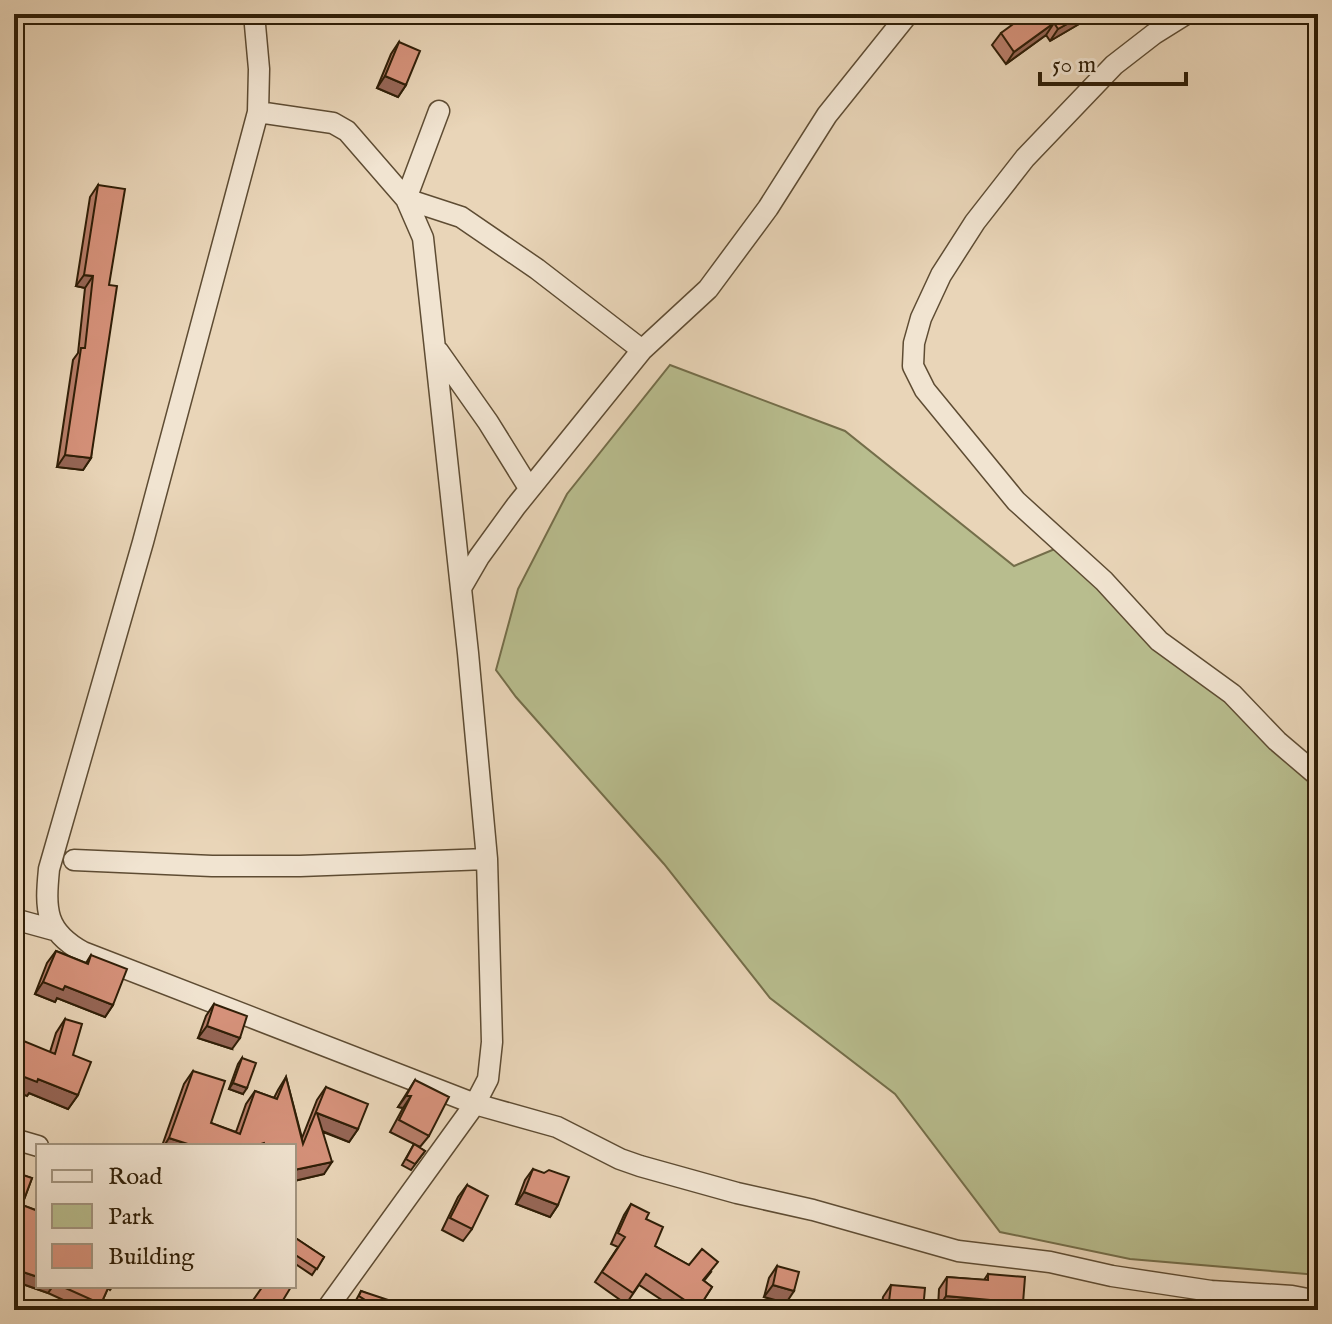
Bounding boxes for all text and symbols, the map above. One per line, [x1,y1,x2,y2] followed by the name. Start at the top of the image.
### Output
[1040,36,1186,86] scale bar
[1052,50,1096,81] text: 50 m
[36,1144,296,1288] legend
[108,1162,162,1193] text: Road
[108,1202,154,1233] text: Park
[108,1242,195,1273] text: Building

